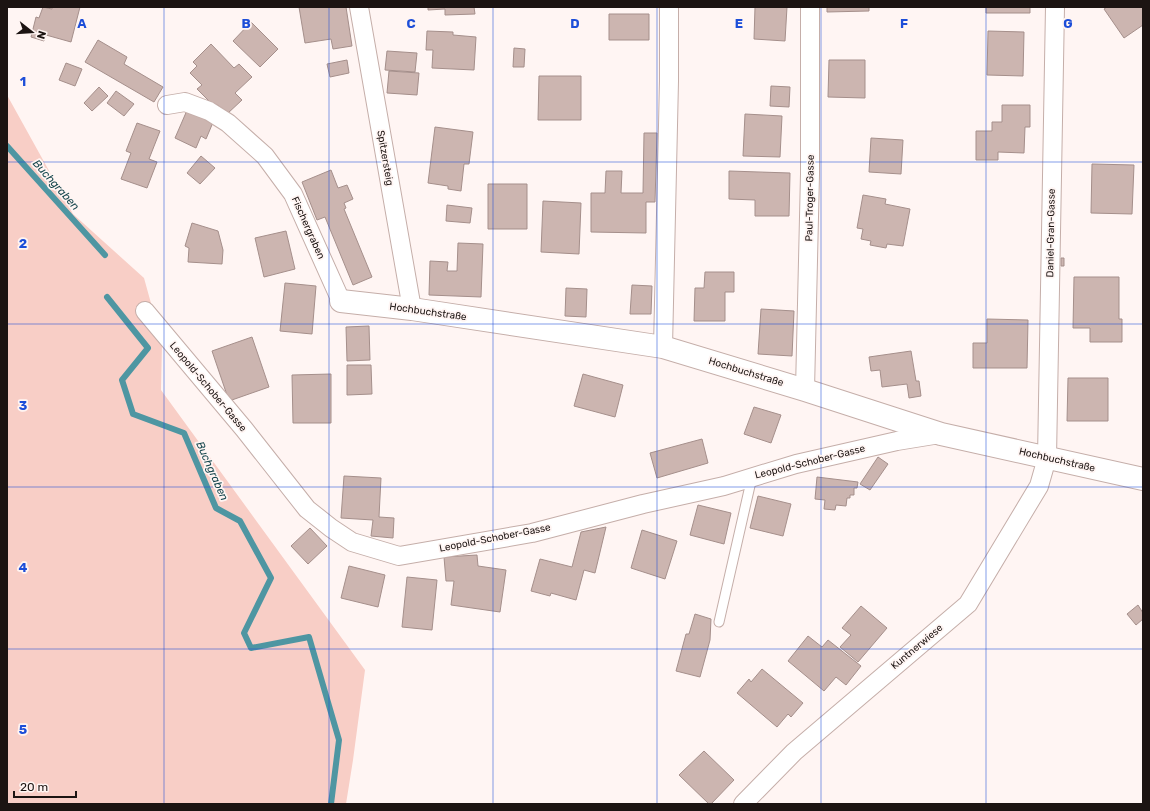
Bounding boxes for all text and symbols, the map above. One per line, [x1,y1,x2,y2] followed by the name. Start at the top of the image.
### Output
[12,12,52,52] north arrow
[77,16,87,31] text: A
[241,16,251,31] text: B
[406,16,416,31] text: C
[570,16,580,31] text: D
[735,16,743,31] text: E
[900,16,908,31] text: F
[1063,16,1073,31] text: G
[34,29,48,41] text: N
[20,74,26,89] text: 1
[374,129,396,187] street label: Spitzersteig
[803,154,817,242] street label: Paul-Troger-Gasse
[30,157,82,213] water label: Buchgraben
[1044,188,1058,278] street label: Daniel-Gran-Gasse
[289,195,327,261] street label: Fischergraben
[19,236,27,251] text: 2
[389,301,468,323] street label: Hochbuchstraße
[167,340,249,434] street label: Leopold-Schober-Gasse
[707,355,785,389] street label: Hochbuchstraße
[19,398,28,413] text: 3
[193,439,231,503] water label: Buchgraben
[754,442,867,482] street label: Leopold-Schober-Gasse
[1018,445,1097,475] street label: Hochbuchstraße
[438,521,552,555] street label: Leopold-Schober-Gasse
[19,560,28,575] text: 4
[889,622,946,672] street label: Kuntnerwiese
[19,722,27,737] text: 5
[14,773,76,799] scale bar
[20,780,48,794] text: 20 m

